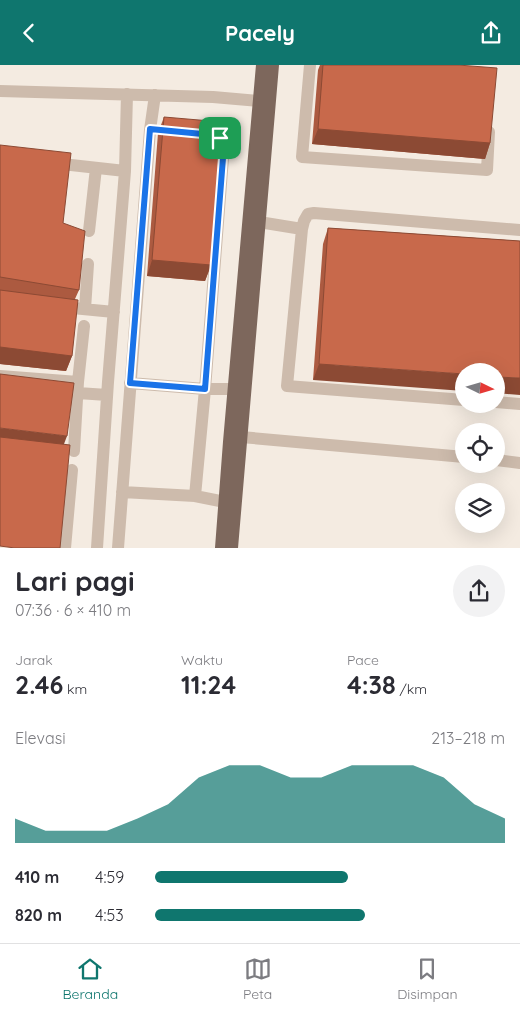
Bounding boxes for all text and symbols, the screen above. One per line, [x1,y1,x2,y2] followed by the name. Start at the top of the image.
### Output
[15,19,43,47] icon: back
[225,19,295,47] text: Pacely
[477,19,505,47] icon: share
[199,117,241,159] pin
[206,124,234,152] icon: arrive
[455,363,505,413] north arrow
[455,363,505,533] map controls
[455,423,505,473] button: locate
[455,483,505,533] button: layers
[15,563,135,598] text: Lari pagi
[453,565,505,617] button: share
[15,600,131,620] text: 07:36 · 6 × 410 m
[15,651,53,669] text: Jarak
[181,651,223,669] text: Waktu
[347,651,379,669] text: Pace
[15,669,63,700] text: 2.46
[181,669,236,700] text: 11:24
[347,669,396,700] text: 4:38
[63,680,87,698] text: km
[396,680,427,698] text: /km
[15,728,66,748] text: Elevasi
[431,728,505,748] text: 213–218 m
[15,867,59,887] text: 410 m
[95,867,124,887] text: 4:59
[15,905,62,925] text: 820 m
[95,905,124,925] text: 4:53
[62,955,118,1003] tab: Beranda
[243,955,272,1003] tab: Peta
[397,955,458,1003] tab: Disimpan

